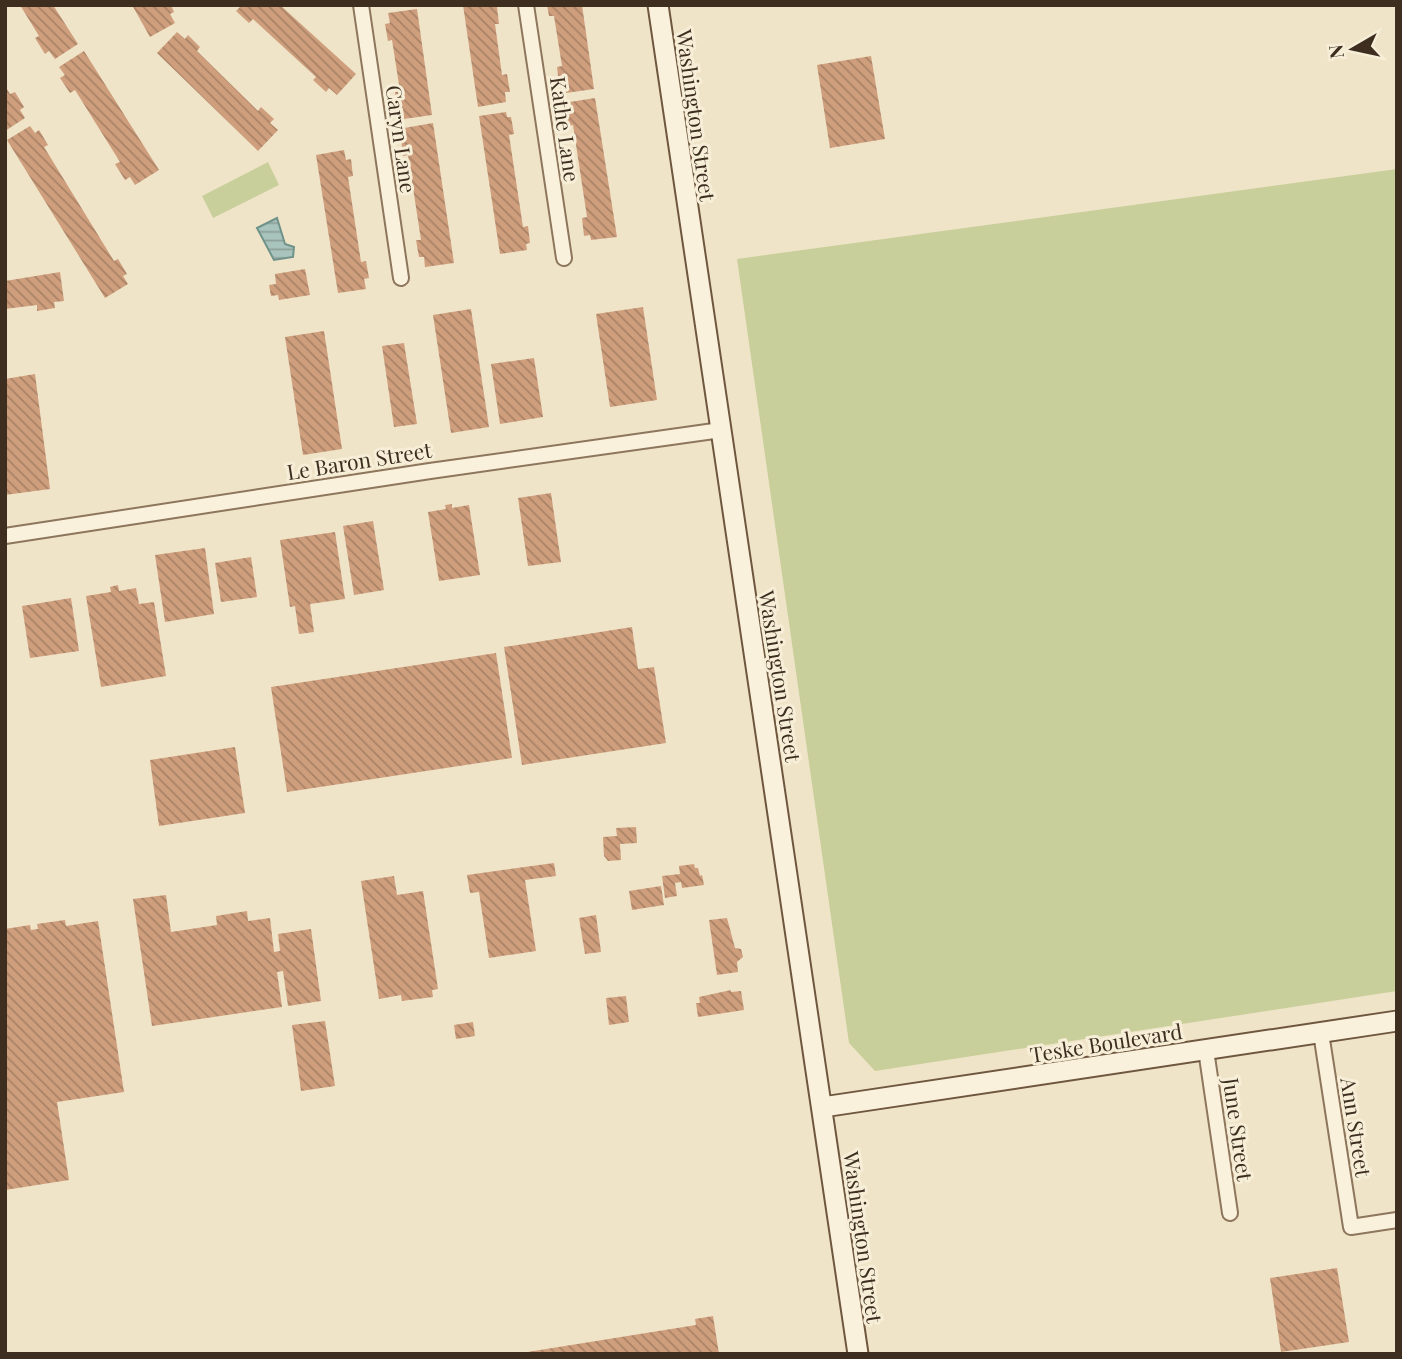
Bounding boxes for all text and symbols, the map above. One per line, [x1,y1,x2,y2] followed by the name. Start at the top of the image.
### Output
[1318,14,1388,84] north arrow
[671,26,723,203] street label: Washington Street
[1321,43,1349,61] text: N
[545,75,587,183] street label: Kathe Lane
[381,83,423,195] street label: Caryn Lane
[285,435,434,485] street label: Le Baron Street
[753,587,808,764] street label: Washington Street
[1028,1016,1184,1068] street label: Teske Boulevard
[1335,1074,1379,1179] street label: Ann Street
[1218,1075,1260,1183] street label: June Street
[838,1148,890,1325] street label: Washington Street

